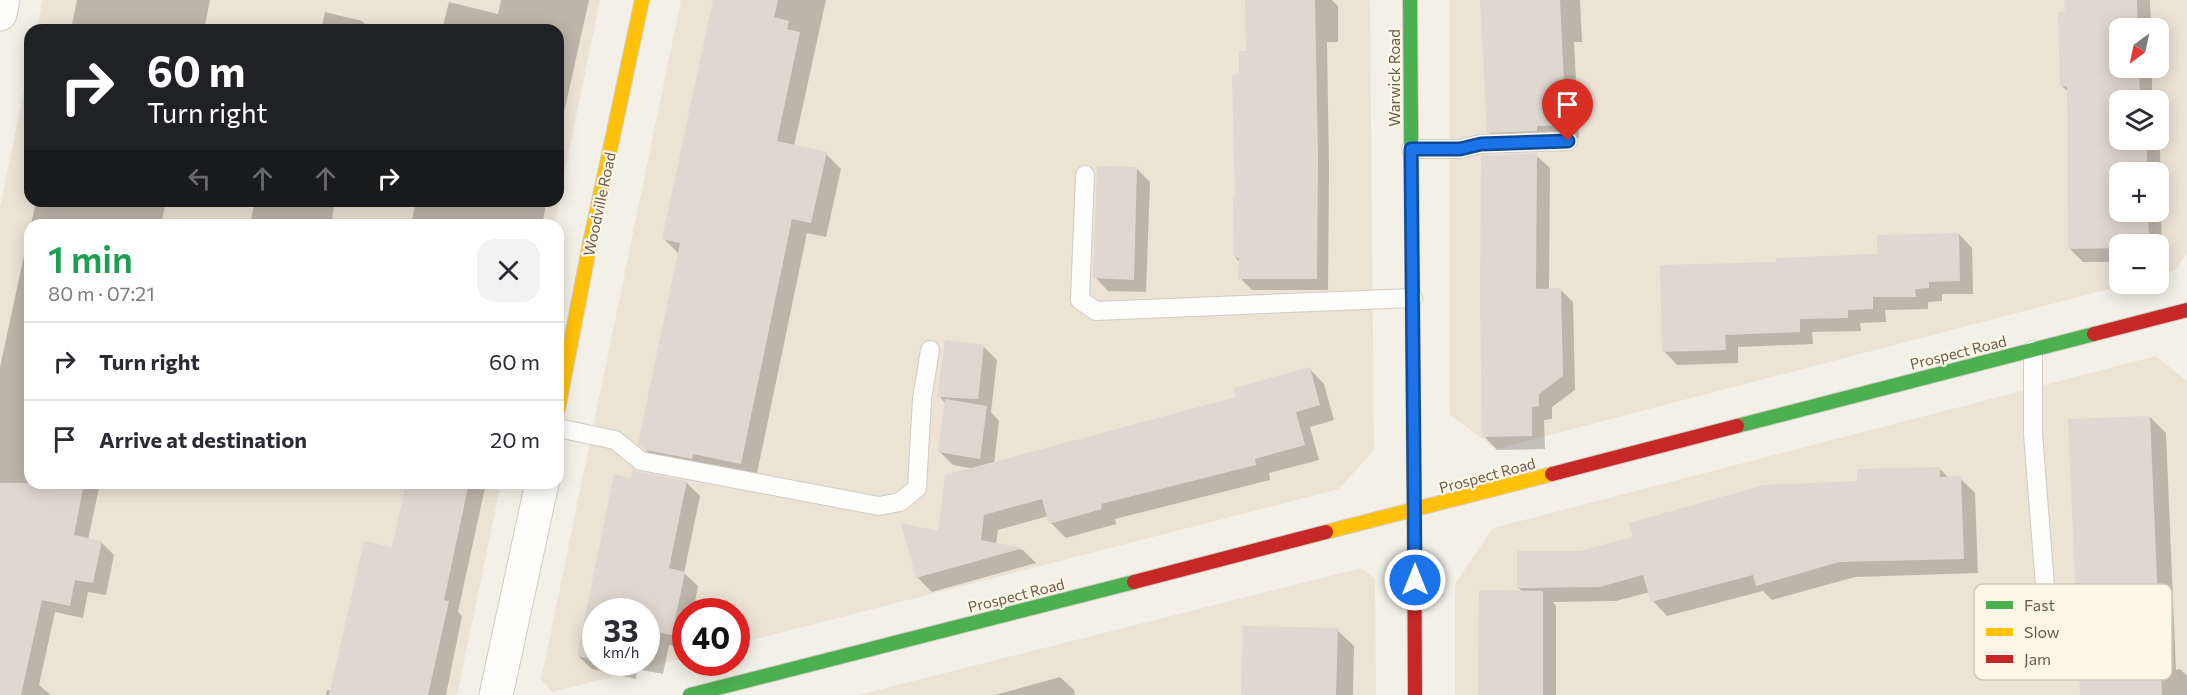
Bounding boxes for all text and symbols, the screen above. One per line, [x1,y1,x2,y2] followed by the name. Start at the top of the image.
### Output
[2109,18,2169,78] north arrow
[2109,18,2169,294] map controls
[1385,29,1403,127] street label: Warwick Road
[147,44,246,96] text: 60 m
[48,48,126,126] icon: right
[1542,79,1593,141] pin
[1551,88,1584,121] icon: arrive
[2109,90,2169,150] button: layers
[147,96,267,129] text: Turn right
[579,150,619,258] street label: Woodville Road
[183,162,216,195] icon: left
[246,162,279,195] icon: ahead
[309,162,342,195] icon: ahead
[372,162,405,195] icon: right
[2109,162,2169,222] button: +
[2109,234,2169,294] button: −
[48,236,133,280] text: 1 min
[477,239,540,302] button: close
[48,281,155,305] text: 80 m · 07:21
[1908,331,2008,373] street label: Prospect Road
[48,345,81,378] icon: right
[99,348,200,375] text: Turn right
[489,348,540,375] text: 60 m
[48,423,81,456] icon: arrive
[99,426,307,453] text: Arrive at destination
[490,426,540,453] text: 20 m
[1437,453,1537,497] street label: Prospect Road
[1383,548,1447,612] position arrow
[966,574,1066,616] street label: Prospect Road
[1974,584,2172,680] legend
[2024,595,2055,614] text: Fast
[672,598,750,676] speed limit sign: 40
[604,611,638,648] text: 33
[2024,622,2060,641] text: Slow
[603,643,639,661] text: km/h
[2024,649,2051,668] text: Jam

